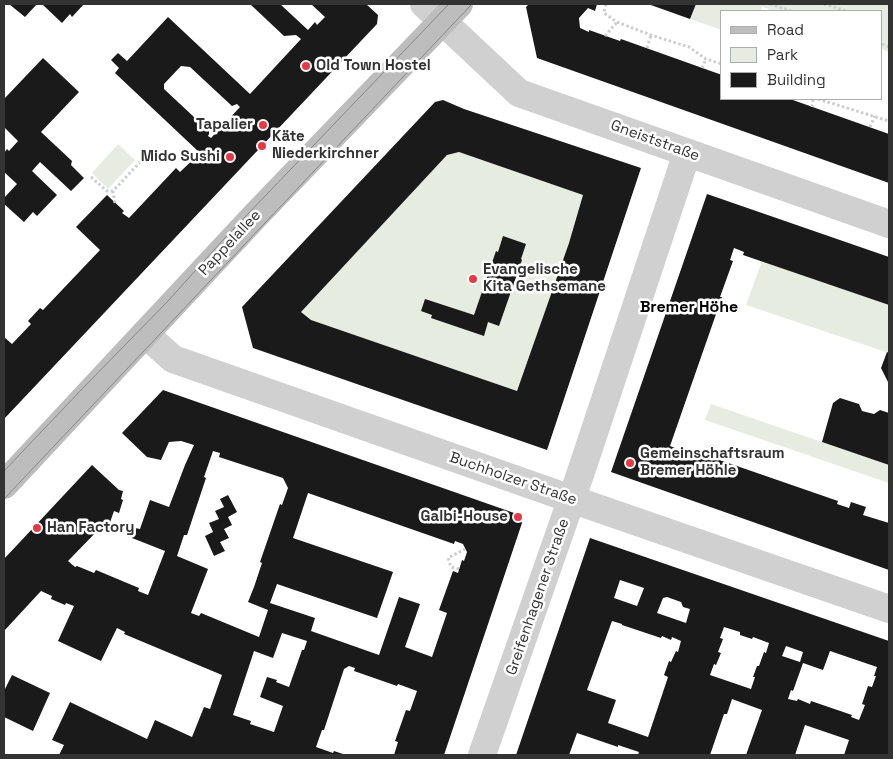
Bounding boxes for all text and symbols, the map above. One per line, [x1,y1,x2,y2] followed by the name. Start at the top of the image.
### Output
[720,10,883,100] legend
[767,20,804,39] text: Road
[767,45,798,64] text: Park
[316,57,431,75] place label: Old Town Hostel
[300,60,312,72] marker: Old Town Hostel
[767,70,826,89] text: Building
[196,116,253,134] place label: Tapalier
[608,117,702,165] street label: Gneiststraße
[257,119,269,131] marker: Tapalier
[272,128,379,163] place label: Käte Niederkirchner
[256,140,268,152] marker: Käte Niederkirchner
[141,148,220,166] place label: Mido Sushi
[224,151,236,163] marker: Mido Sushi
[195,206,265,280] street label: Pappelallee
[483,261,606,296] place label: Evangelische Kita Gethsemane
[467,273,479,285] marker: Evangelische Kita Gethsemane
[640,298,738,318] district label: Bremer Höhe
[640,445,785,480] place label: Gemeinschaftsraum Bremer Höhle
[447,449,579,509] street label: Buchholzer Straße
[624,457,636,469] marker: Gemeinschaftsraum Bremer Höhle
[421,508,508,526] place label: Galbi-House
[512,511,524,523] marker: Galbi-House
[503,516,573,678] street label: Greifenhagener Straße
[47,519,134,537] place label: Han Factory
[31,522,43,534] marker: Han Factory

